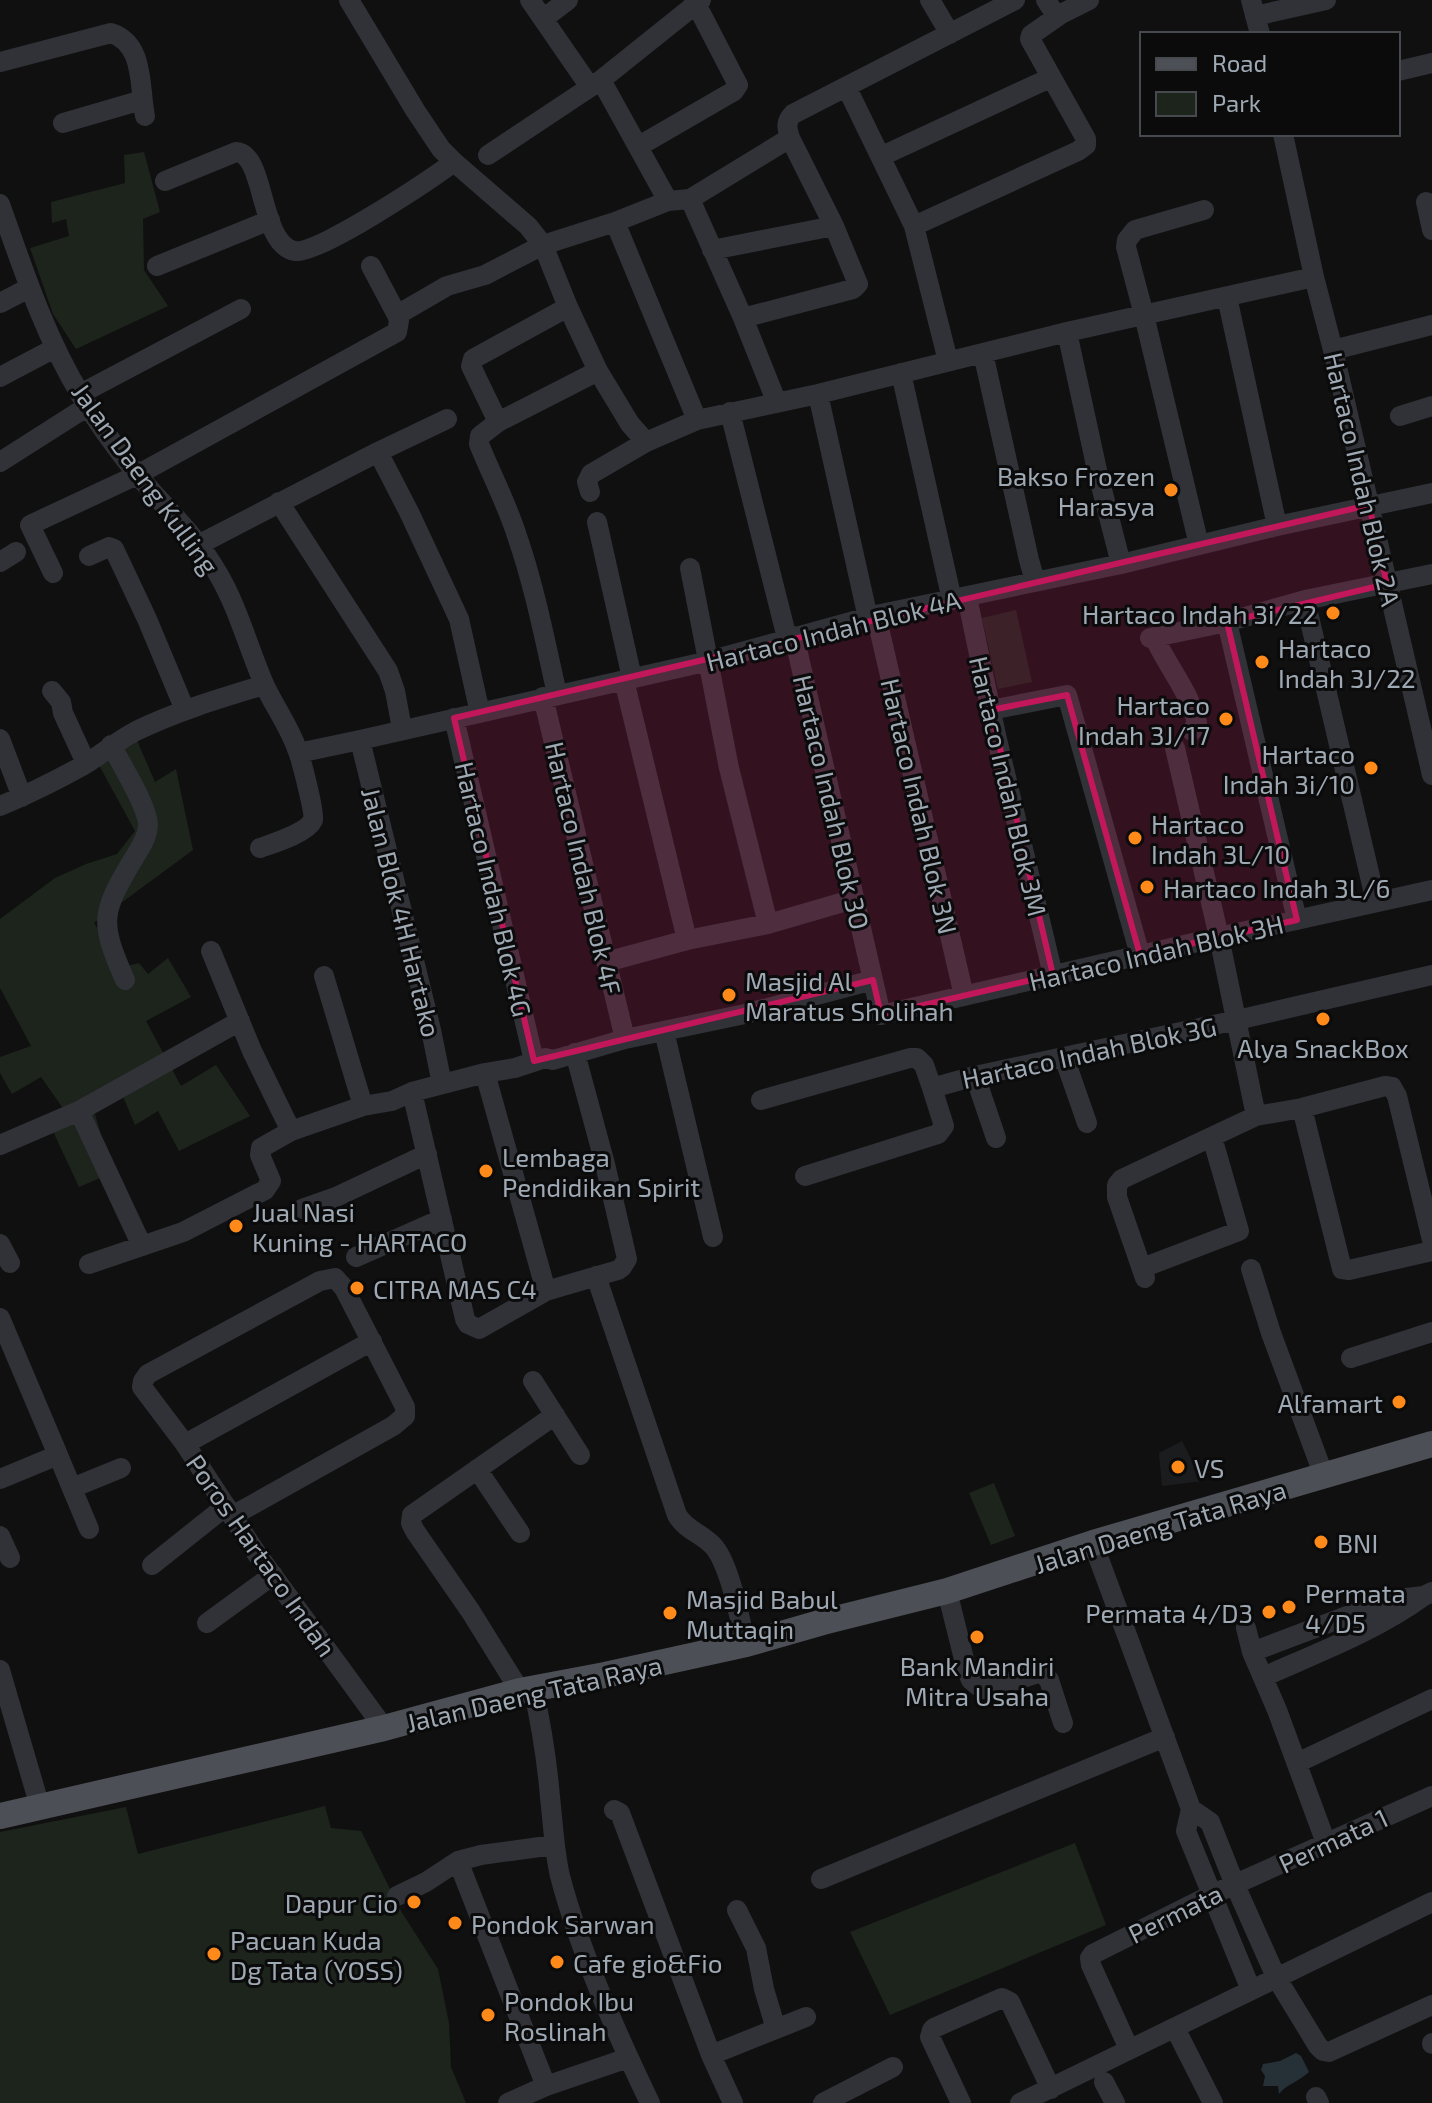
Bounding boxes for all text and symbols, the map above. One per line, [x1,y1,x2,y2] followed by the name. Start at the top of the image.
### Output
[1140,32,1400,136] legend
[1212,48,1267,77] text: Road
[1212,88,1261,117] text: Park
[1319,349,1407,609] street label: Hartaco Indah Blok 2A
[66,376,226,580] street label: Jalan Daeng Kulling
[997,460,1155,521] place label: Bakso Frozen Harasya
[1162,481,1180,499] marker: Bakso Frozen Harasya
[703,583,963,677] street label: Hartaco Indah Blok 4A
[1082,598,1317,629] place label: Hartaco Indah 3i/22
[1324,604,1342,622] marker: Hartaco Indah 3i/22
[1278,632,1416,693] place label: Hartaco Indah 3J/22
[964,653,1054,919] street label: Hartaco Indah Blok 3M
[1253,653,1271,671] marker: Hartaco Indah 3J/22
[788,672,876,932] street label: Hartaco Indah Blok 3O
[875,675,965,937] street label: Hartaco Indah Blok 3N
[1078,689,1210,750] place label: Hartaco Indah 3J/17
[1217,710,1235,728] marker: Hartaco Indah 3J/17
[540,738,628,998] street label: Hartaco Indah Blok 4F
[1223,738,1355,799] place label: Hartaco Indah 3i/10
[450,758,538,1020] street label: Hartaco Indah Blok 4G
[1362,759,1380,777] marker: Hartaco Indah 3i/10
[356,784,448,1040] street label: Jalan Blok 4H Hartako
[1151,808,1290,869] place label: Hartaco Indah 3L/10
[1126,829,1144,847] marker: Hartaco Indah 3L/10
[1163,872,1390,903] place label: Hartaco Indah 3L/6
[1138,878,1156,896] marker: Hartaco Indah 3L/6
[1026,908,1286,996] street label: Hartaco Indah Blok 3H
[745,965,954,1026] place label: Masjid Al Maratus Sholihah
[720,986,738,1004] marker: Masjid Al Maratus Sholihah
[959,1010,1219,1094] street label: Hartaco Indah Blok 3G
[1314,1010,1332,1028] marker: Alya SnackBox
[1237,1032,1409,1063] place label: Alya SnackBox
[502,1141,700,1202] place label: Lembaga Pendidikan Spirit
[477,1162,495,1180] marker: Lembaga Pendidikan Spirit
[252,1196,467,1257] place label: Jual Nasi Kuning - HARTACO
[227,1217,245,1235] marker: Jual Nasi Kuning - HARTACO
[373,1273,537,1304] place label: CITRA MAS C4
[348,1279,366,1297] marker: CITRA MAS C4
[1278,1387,1383,1418] place label: Alfamart
[1390,1393,1408,1411] marker: Alfamart
[181,1448,343,1662] street label: Poros Hartaco Indah
[1194,1452,1224,1483] place label: VS
[1169,1458,1187,1476] marker: VS
[1030,1473,1290,1579] street label: Jalan Daeng Tata Raya
[1337,1527,1378,1558] place label: BNI
[1312,1533,1330,1551] marker: BNI
[1305,1577,1406,1638] place label: Permata 4/D5
[686,1583,838,1644] place label: Masjid Babul Muttaqin
[1085,1597,1253,1628] place label: Permata 4/D3
[1280,1598,1298,1616] marker: Permata 4/D5
[1260,1603,1278,1621] marker: Permata 4/D3
[661,1604,679,1622] marker: Masjid Babul Muttaqin
[968,1628,986,1646] marker: Bank Mandiri Mitra Usaha
[403,1648,665,1738] street label: Jalan Daeng Tata Raya
[900,1650,1054,1711] place label: Bank Mandiri Mitra Usaha
[1273,1801,1393,1879] street label: Permata 1
[1123,1877,1227,1949] street label: Permata
[285,1887,398,1918] place label: Dapur Cio
[405,1893,423,1911] marker: Dapur Cio
[471,1908,655,1939] place label: Pondok Sarwan
[446,1914,464,1932] marker: Pondok Sarwan
[230,1924,403,1985] place label: Pacuan Kuda Dg Tata (YOSS)
[205,1945,223,1963] marker: Pacuan Kuda Dg Tata (YOSS)
[573,1947,723,1978] place label: Cafe gio&Fio
[548,1953,566,1971] marker: Cafe gio&Fio
[504,1985,634,2046] place label: Pondok Ibu Roslinah
[479,2006,497,2024] marker: Pondok Ibu Roslinah

